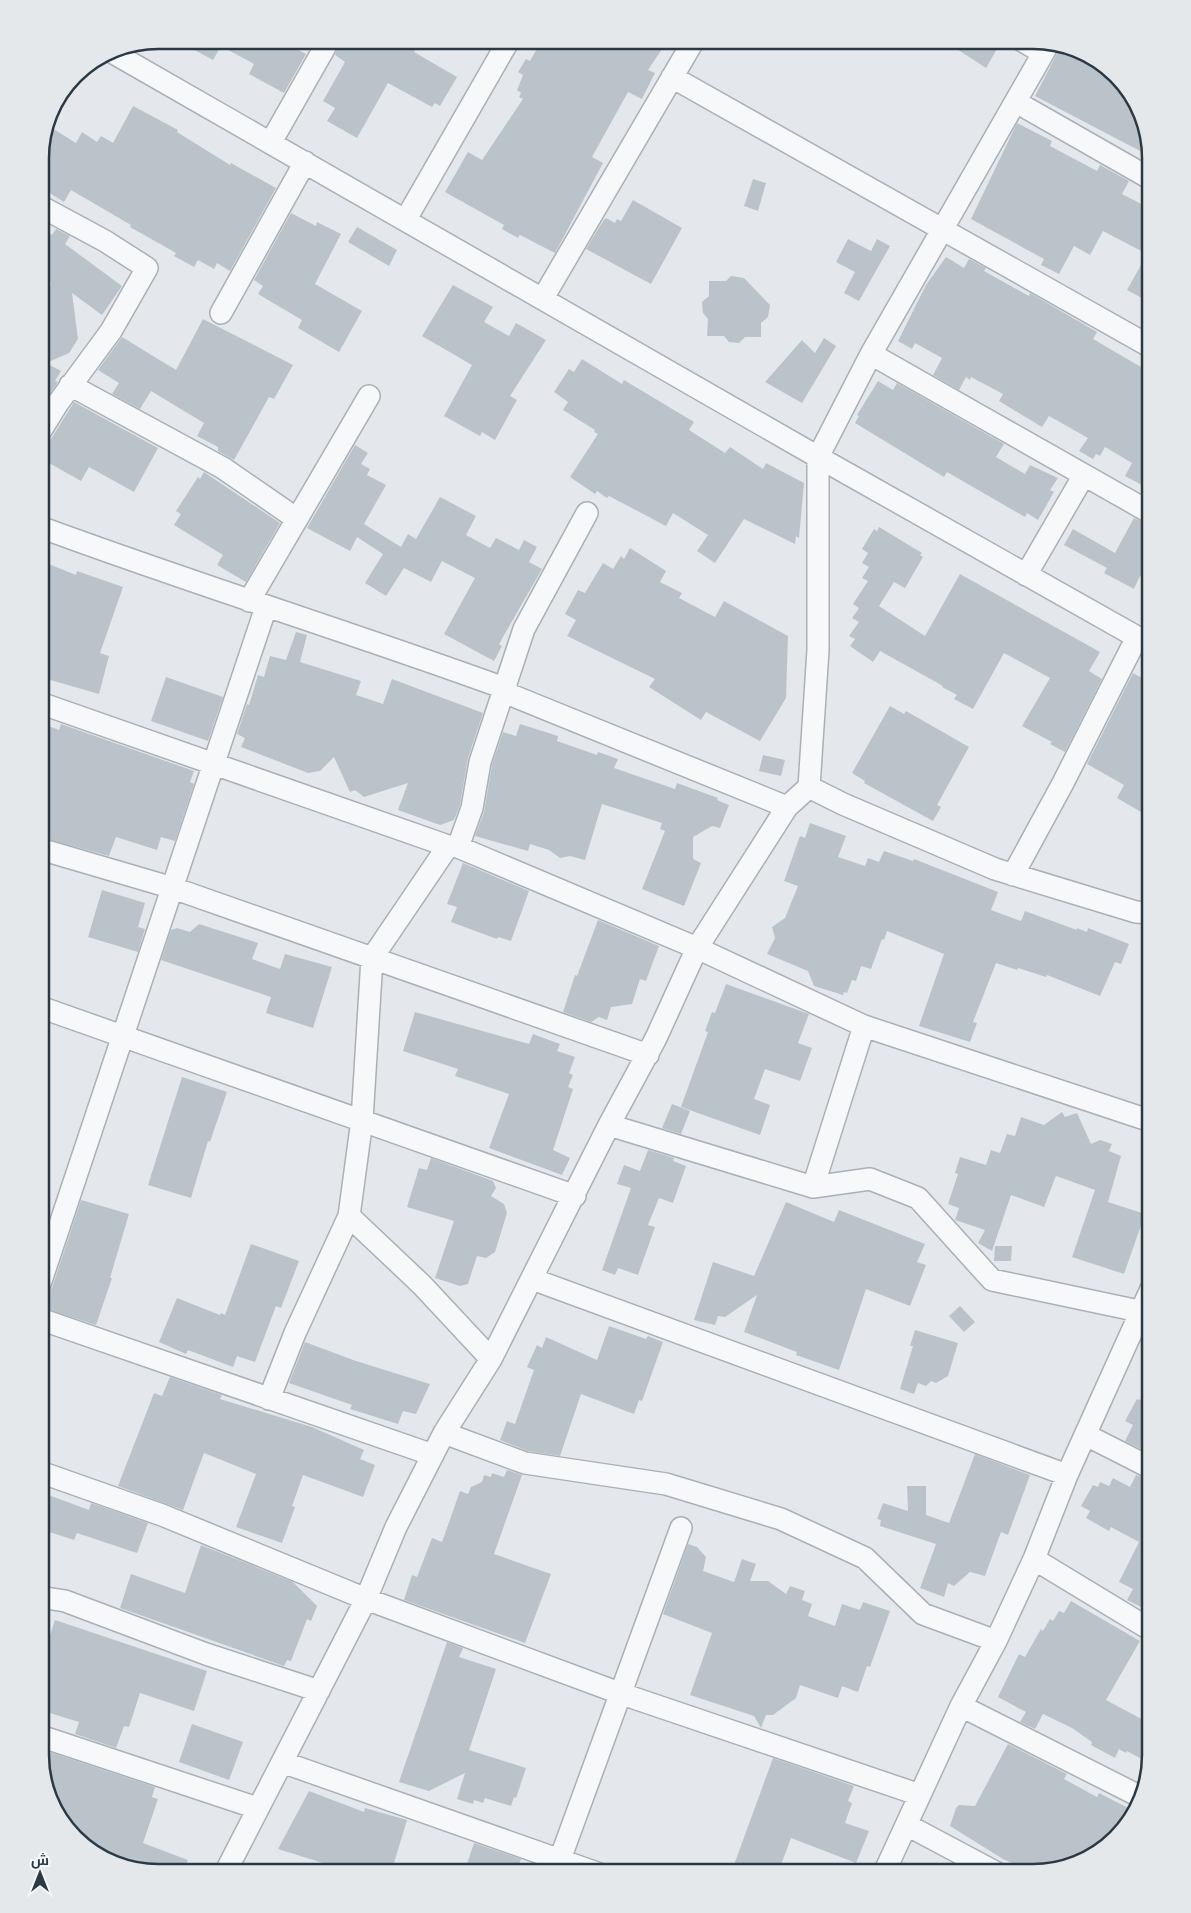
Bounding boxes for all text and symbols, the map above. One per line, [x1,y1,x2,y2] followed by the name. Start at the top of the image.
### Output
[15,1848,65,1898] north arrow
[31,1852,49,1869] text: ش

